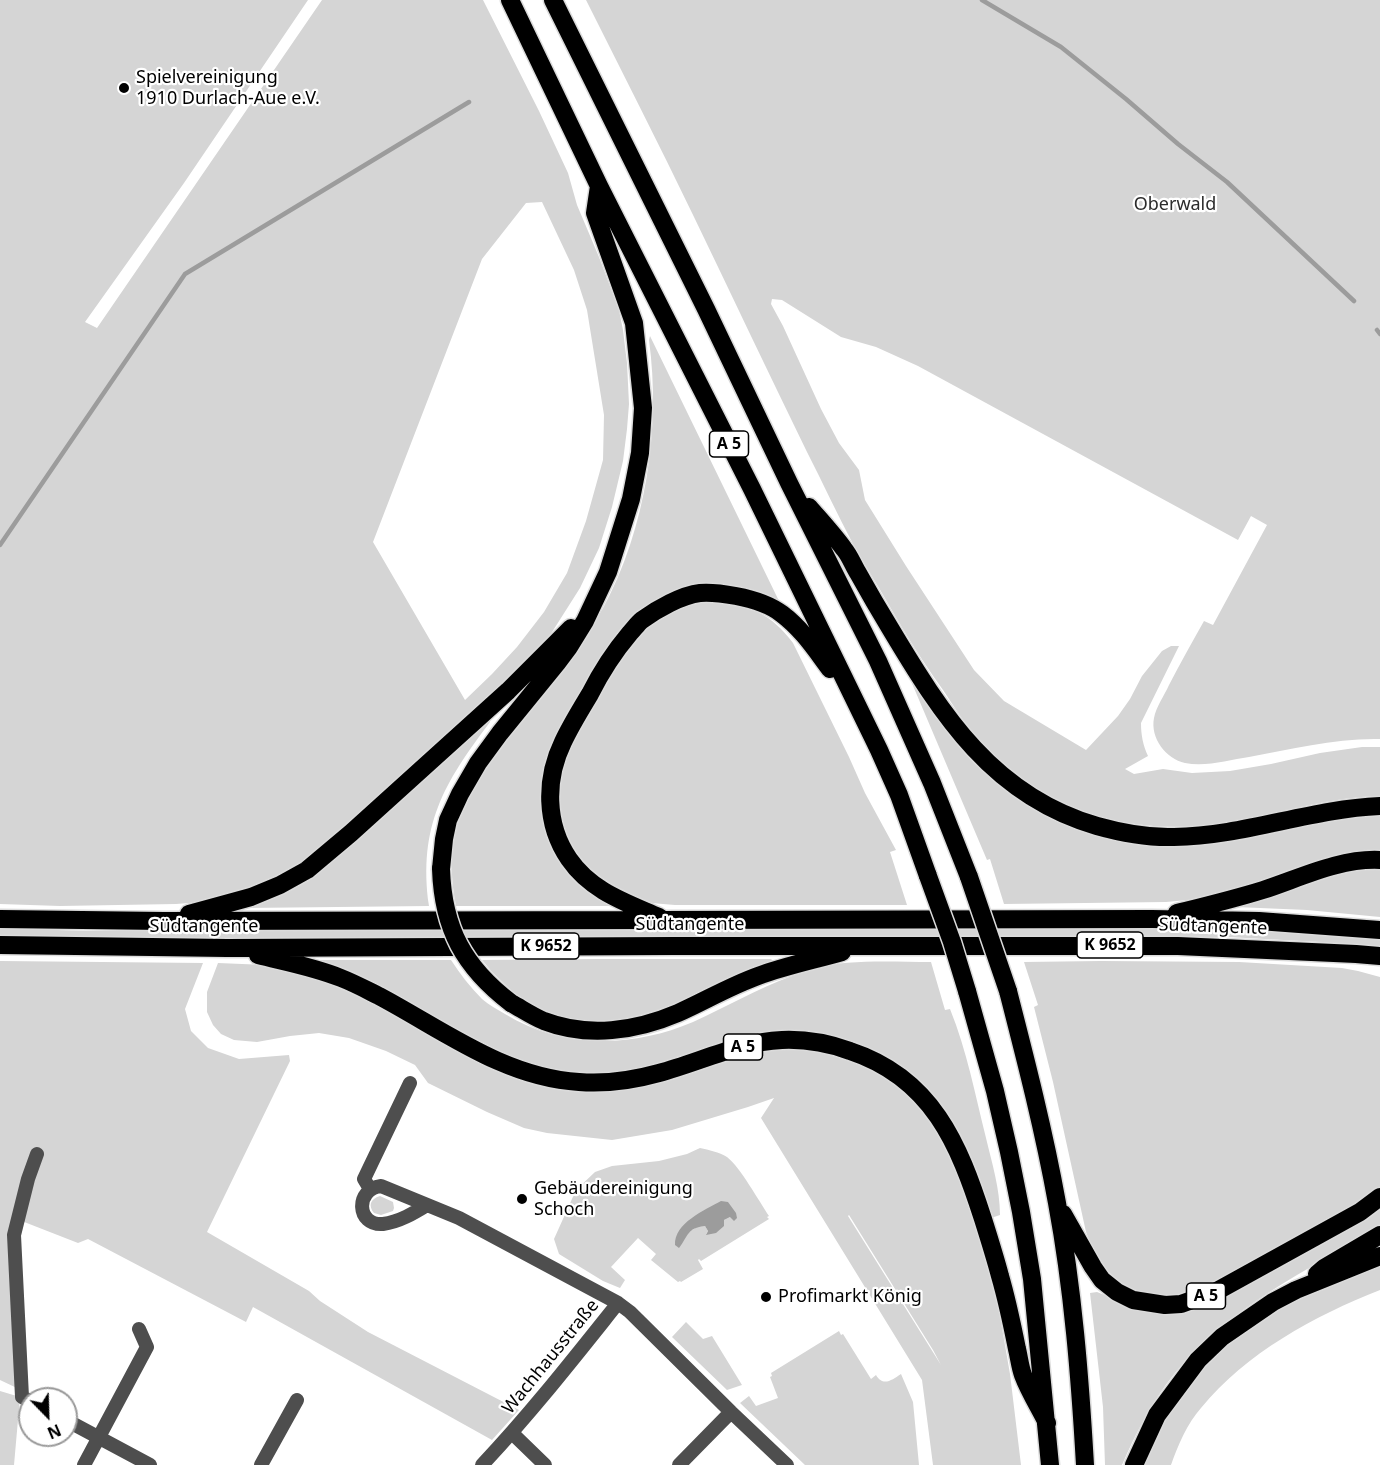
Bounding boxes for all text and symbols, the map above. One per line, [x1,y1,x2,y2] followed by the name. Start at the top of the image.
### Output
[136,67,320,110] place label: Spielvereinigung 1910 Durlach-Aue e.V.
[117,81,131,95] marker: Spielvereinigung 1910 Durlach-Aue e.V.
[1134,194,1216,216] park label: Oberwald
[710,431,748,457] road number: A 5
[636,914,744,936] street label: Südtangente
[1158,914,1268,940] street label: Südtangente
[150,916,258,938] street label: Südtangente
[1077,932,1143,958] road number: K 9652
[513,933,579,959] road number: K 9652
[724,1034,762,1060] road number: A 5
[534,1178,693,1220] place label: Gebäudereinigung Schoch
[515,1192,529,1206] marker: Gebäudereinigung Schoch
[1186,1283,1226,1309] road number: A 5
[778,1286,922,1308] place label: Profimarkt König
[759,1290,773,1304] marker: Profimarkt König
[498,1295,604,1419] street label: Wachhausstraße
[18,1387,78,1447] north arrow
[44,1419,65,1444] text: N

